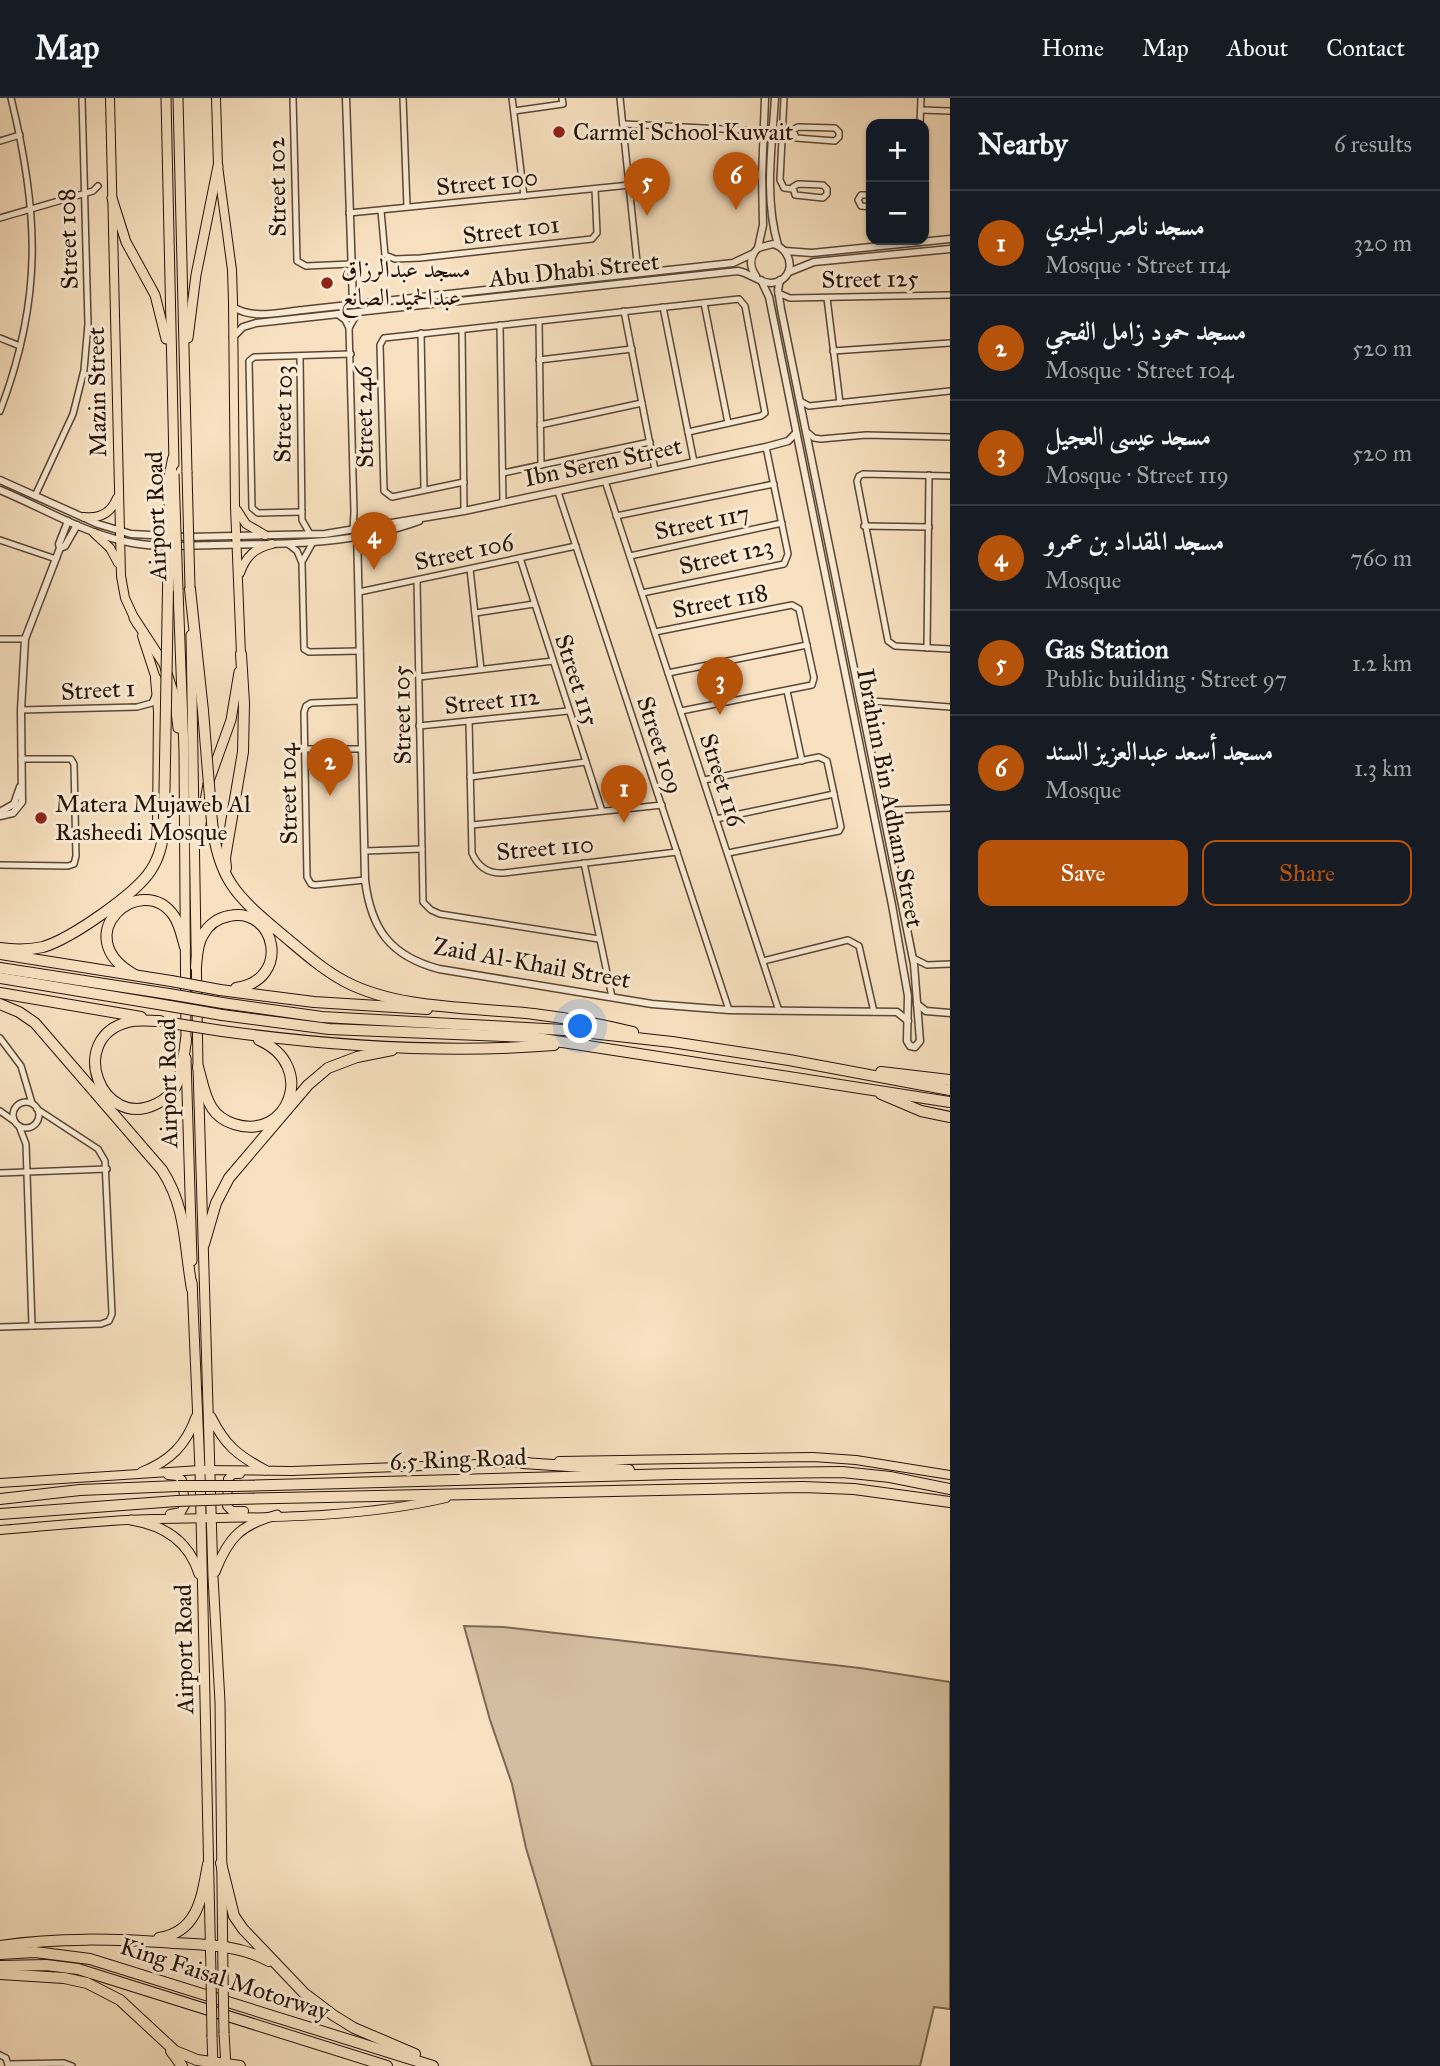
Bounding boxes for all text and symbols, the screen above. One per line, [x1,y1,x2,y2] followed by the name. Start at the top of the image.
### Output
[35,28,99,68] text: Map
[1041,33,1104,63] text: Home
[1142,33,1189,63] text: Map
[1227,33,1288,63] text: About
[1326,33,1405,63] text: Contact
[573,117,794,147] place label: Carmel School Kuwait
[866,119,929,245] map controls
[866,119,929,182] button: +
[551,124,567,140] marker: Carmel School Kuwait
[978,126,1068,162] text: Nearby
[1334,130,1412,158] text: 6 results
[261,137,293,237] street label: Street 102
[713,152,759,210] pin: 6
[624,158,670,216] pin: 5
[435,162,539,202] street label: Street 100
[866,182,929,245] button: −
[51,188,85,290] street label: Street 108
[461,209,561,251] street label: Street 101
[1045,210,1205,242] text: مسجد ناصر الجبري
[996,229,1006,257] text: 1
[1354,229,1412,257] text: 320 m
[486,246,661,294] street label: Abu Dhabi Street
[1045,251,1229,279] text: Mosque · Street 114
[341,254,471,319] place label: مسجد عبدالرزاق عبدالحميد الصانع
[821,263,919,295] street label: Street 125
[319,275,335,291] marker: مسجد عبدالرزاق عبدالحميد الصانع
[1045,315,1246,347] text: مسجد حمود زامل الفجي
[81,326,113,457] street label: Mazin Street
[995,334,1007,362] text: 2
[1352,334,1412,362] text: 520 m
[1045,356,1234,384] text: Mosque · Street 104
[267,365,299,463] street label: Street 103
[348,365,380,468] street label: Street 246
[1045,420,1211,452] text: مسجد عيسى العجيل
[521,431,685,493] street label: Ibn Seren Street
[996,439,1006,467] text: 3
[1352,439,1412,467] text: 520 m
[139,451,173,582] street label: Airport Road
[1045,461,1229,489] text: Mosque · Street 119
[652,497,752,547] street label: Street 117
[351,512,397,570] pin: 4
[1045,525,1224,557] text: مسجد المقداد بن عمرو
[412,527,517,577] street label: Street 106
[676,531,776,581] street label: Street 123
[995,544,1007,572] text: 4
[1350,544,1412,572] text: 760 m
[1045,566,1121,594] text: Mosque
[670,577,770,625] street label: Street 118
[548,630,606,730] street label: Street 115
[1045,633,1169,665] text: Gas Station
[996,649,1006,677] text: 5
[1352,649,1412,677] text: 1.2 km
[697,657,743,715] pin: 3
[386,665,418,765] street label: Street 105
[1045,665,1287,693] text: Public building · Street 97
[850,666,930,931] street label: Ibrahim Bin Adham Street
[60,673,136,707] street label: Street 1
[443,681,541,721] street label: Street 112
[630,692,690,798] street label: Street 109
[693,730,751,831] street label: Street 116
[1045,735,1273,767] text: مسجد أسعد عبدالعزيز السند
[307,738,353,796] pin: 2
[272,742,304,845] street label: Street 104
[995,754,1007,782] text: 6
[1354,754,1412,782] text: 1.3 km
[601,765,647,823] pin: 1
[1045,776,1121,804] text: Mosque
[55,789,251,847] place label: Matera Mujaweb Al Rasheedi Mosque
[33,810,49,826] marker: Matera Mujaweb Al Rasheedi Mosque
[495,829,595,867] street label: Street 110
[978,840,1188,906] button: Save
[1202,840,1412,906] button: Share
[431,931,633,995] street label: Zaid Al-Khail Street
[563,1009,597,1043] your location
[152,1018,184,1149] street label: Airport Road
[389,1442,527,1476] street label: 6.5 Ring Road
[168,1584,200,1715] street label: Airport Road
[116,1931,334,2027] street label: King Faisal Motorway

